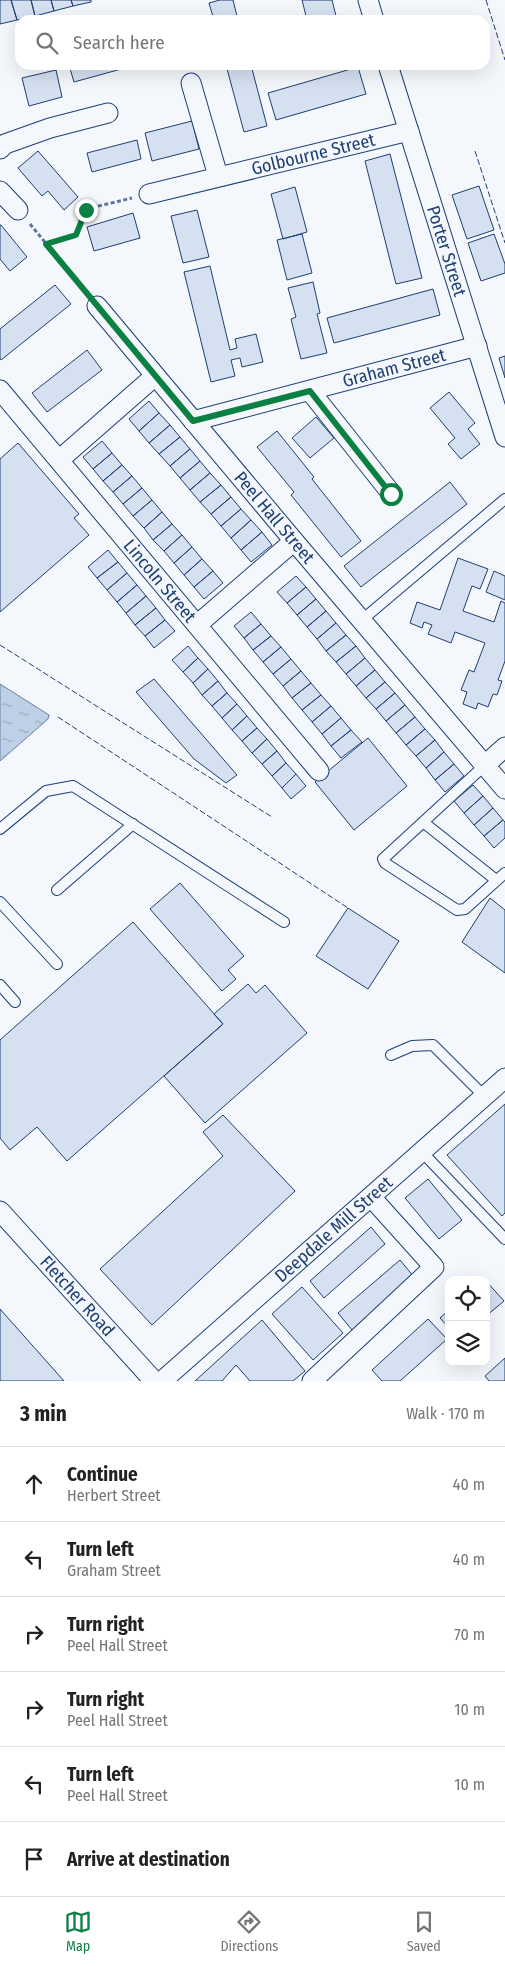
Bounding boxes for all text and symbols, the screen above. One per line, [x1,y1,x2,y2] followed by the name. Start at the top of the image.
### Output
[15,15,490,70] search box
[33,29,61,57] icon: search
[73,31,165,54] text: Search here
[249,129,377,180] street label: Golbourne Street
[75,199,98,222] route end
[422,203,471,299] street label: Porter Street
[340,344,448,392] street label: Graham Street
[229,467,319,568] street label: Peel Hall Street
[380,483,403,506] route start
[119,535,201,627] street label: Lincoln Street
[270,1172,397,1287] street label: Deepdale Mill Street
[35,1251,119,1341] street label: Fletcher Road
[445,1276,490,1366] map controls
[445,1276,490,1321] button: locate
[445,1321,490,1366] button: layers
[20,1401,67,1427] text: 3 min
[406,1404,485,1423] text: Walk · 170 m
[67,1463,138,1486] text: Continue
[20,1470,48,1498] icon: ahead
[453,1475,485,1494] text: 40 m
[67,1486,161,1505] text: Herbert Street
[67,1538,134,1561] text: Turn left
[20,1545,48,1573] icon: left
[453,1550,485,1569] text: 40 m
[67,1561,161,1580] text: Graham Street
[67,1613,144,1636] text: Turn right
[20,1620,48,1648] icon: right
[454,1625,485,1644] text: 70 m
[67,1636,168,1655] text: Peel Hall Street
[67,1688,144,1711] text: Turn right
[20,1695,48,1723] icon: right
[454,1700,485,1719] text: 10 m
[67,1711,168,1730] text: Peel Hall Street
[67,1763,134,1786] text: Turn left
[20,1770,48,1798] icon: left
[454,1775,485,1794] text: 10 m
[67,1786,168,1805] text: Peel Hall Street
[20,1845,48,1873] icon: arrive
[67,1848,230,1871] text: Arrive at destination
[64,1908,92,1955] tab: Map
[220,1908,278,1955] tab: Directions
[407,1908,441,1955] tab: Saved

